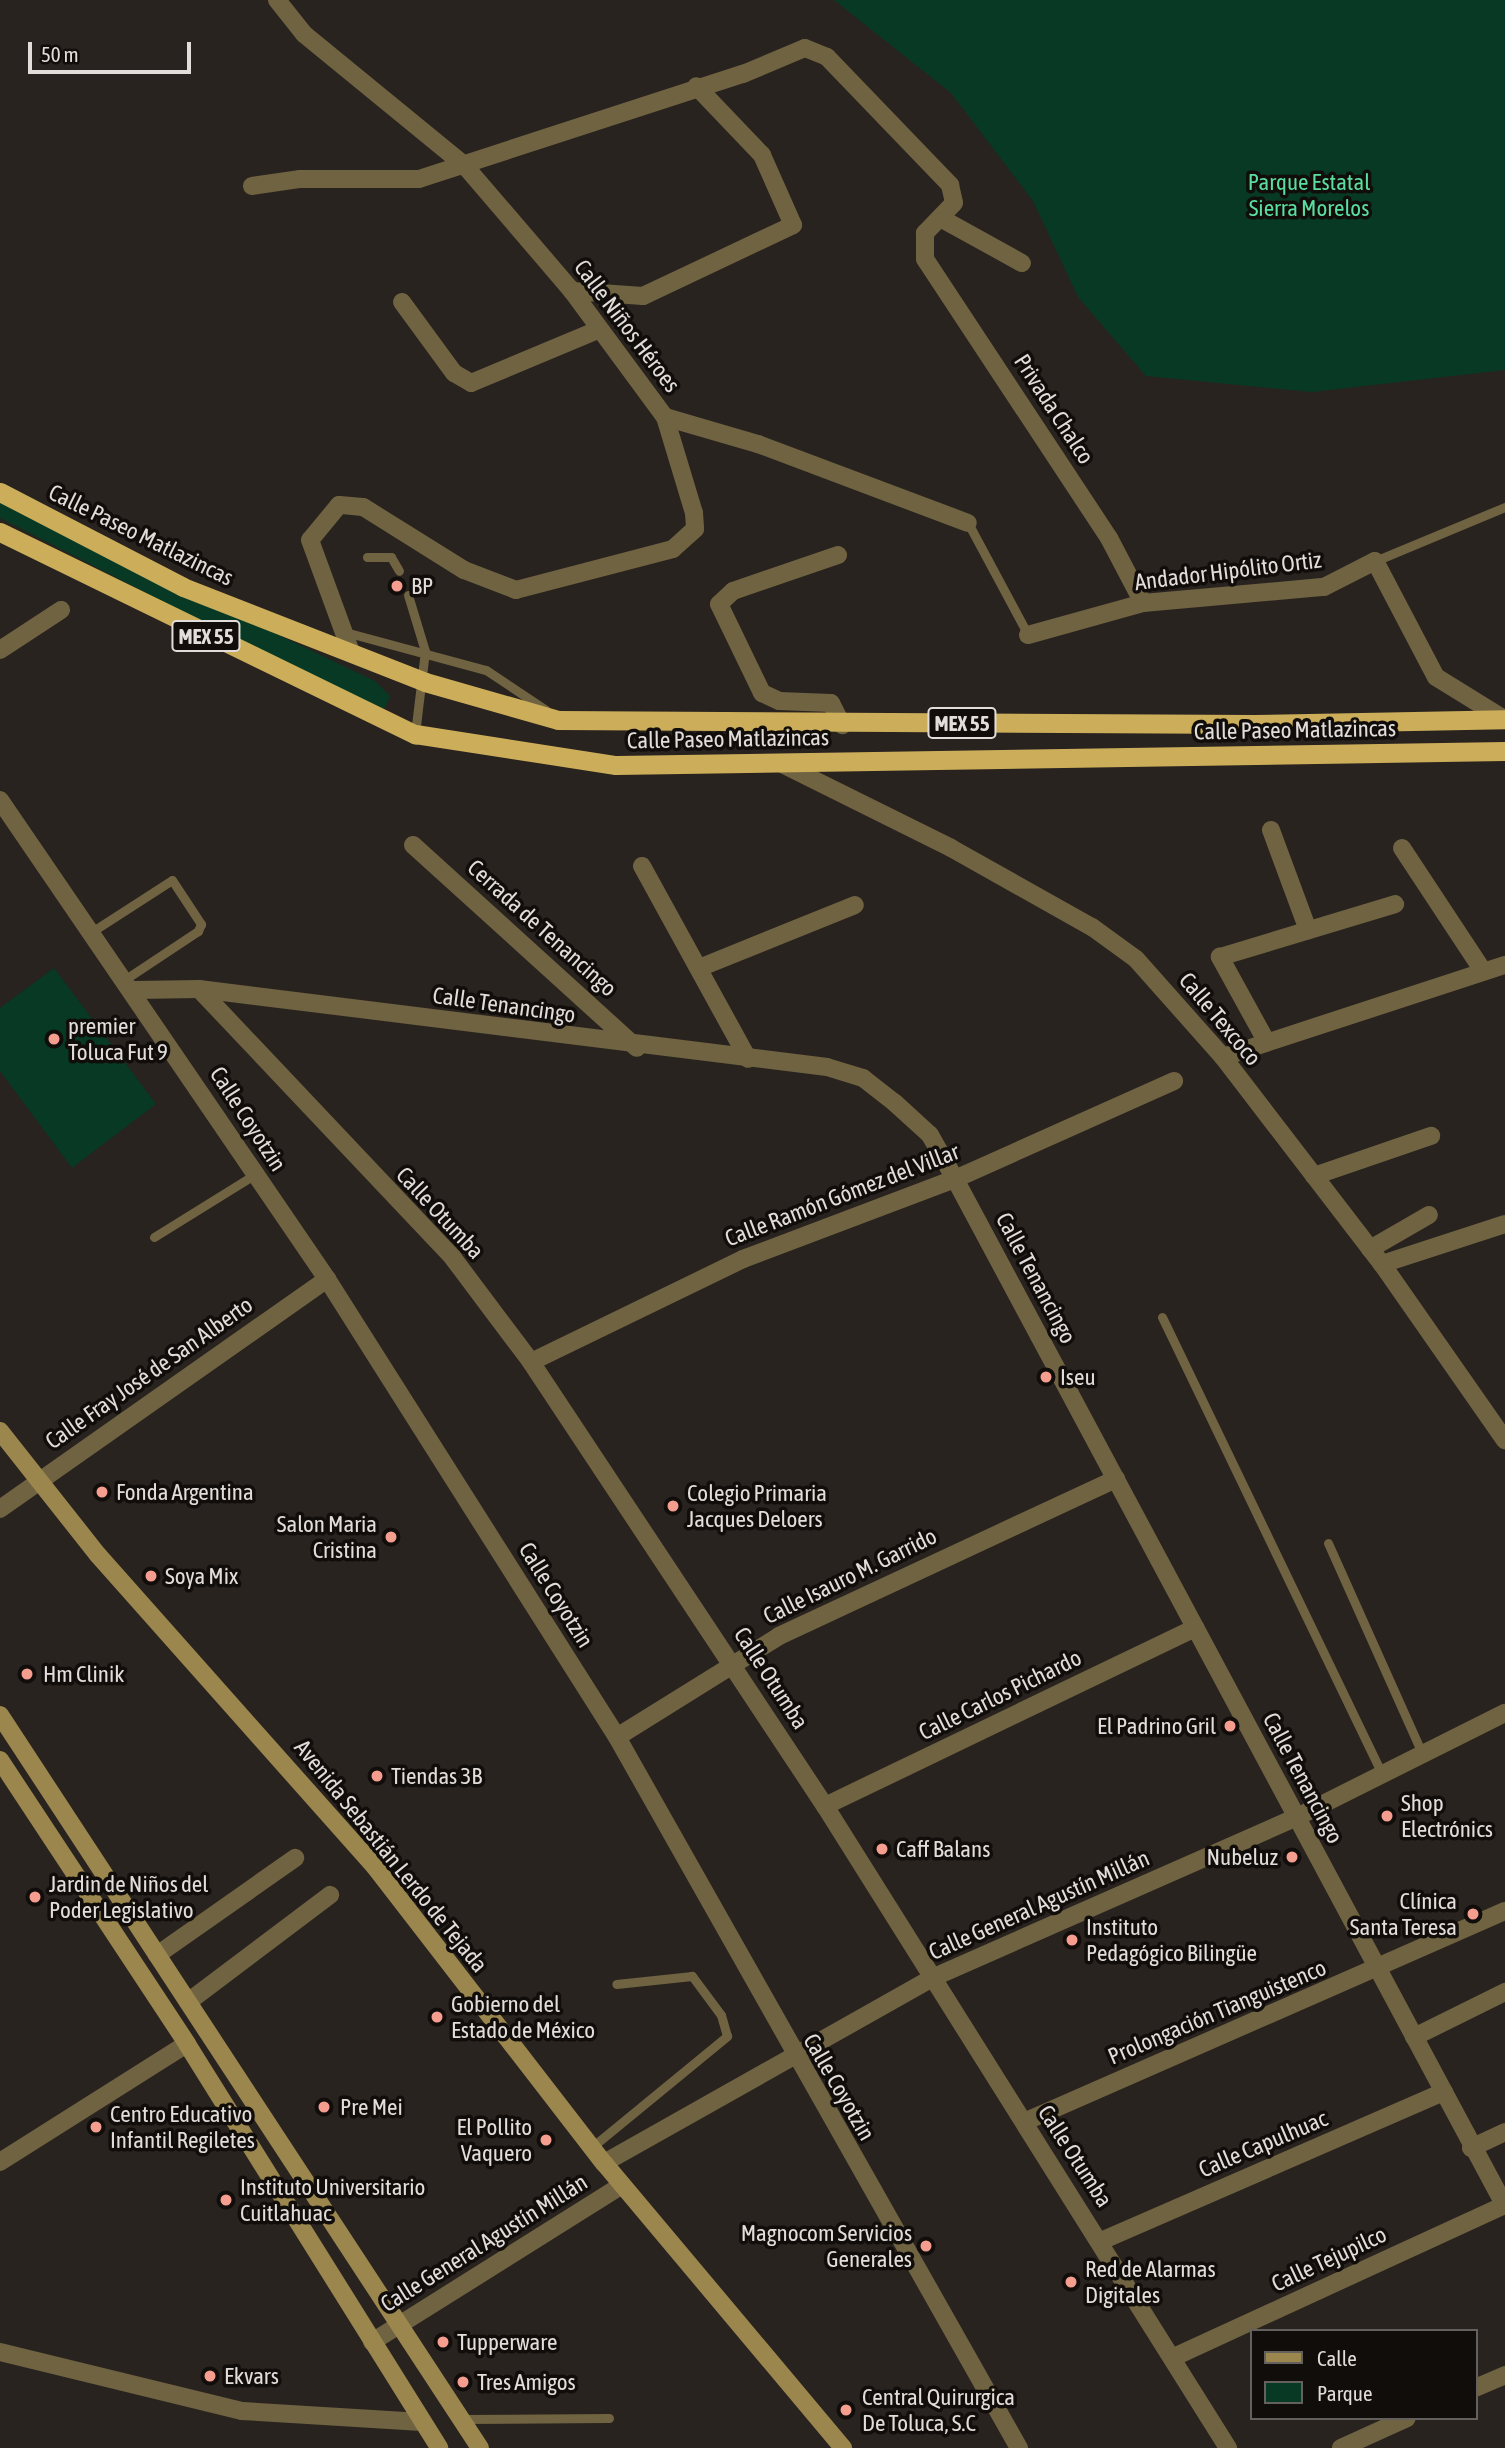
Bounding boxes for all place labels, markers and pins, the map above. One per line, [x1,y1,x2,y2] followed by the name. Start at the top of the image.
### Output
[411,572,433,600] place label: BP
[389,578,405,594] marker: BP
[68,1012,168,1066] place label: premier Toluca Fut 9
[46,1031,62,1047] marker: premier Toluca Fut 9
[1060,1363,1096,1391] place label: Iseu
[1038,1369,1054,1385] marker: Iseu
[116,1478,254,1506] place label: Fonda Argentina
[687,1479,827,1533] place label: Colegio Primaria Jacques Deloers
[94,1484,110,1500] marker: Fonda Argentina
[665,1498,681,1514] marker: Colegio Primaria Jacques Deloers
[277,1510,377,1564] place label: Salon Maria Cristina
[383,1529,399,1545] marker: Salon Maria Cristina
[165,1562,238,1590] place label: Soya Mix
[143,1568,159,1584] marker: Soya Mix
[43,1660,124,1688] place label: Hm Clinik
[17,1664,37,1684] marker: Hm Clinik
[1097,1712,1216,1740] place label: El Padrino Gril
[1222,1718,1238,1734] marker: El Padrino Gril
[391,1762,482,1790] place label: Tiendas 3B
[369,1768,385,1784] marker: Tiendas 3B
[1401,1789,1493,1843] place label: Shop Electrónics
[1379,1808,1395,1824] marker: Shop Electrónics
[896,1835,990,1863] place label: Caff Balans
[874,1841,890,1857] marker: Caff Balans
[1206,1843,1278,1871] place label: Nubeluz
[1284,1849,1300,1865] marker: Nubeluz
[49,1870,208,1924] place label: Jardin de Niños del Poder Legislativo
[1350,1887,1457,1941] place label: Clínica Santa Teresa
[27,1889,43,1905] marker: Jardin de Niños del Poder Legislativo
[1463,1904,1483,1924] marker: Clínica Santa Teresa
[1086,1913,1257,1967] place label: Instituto Pedagógico Bilingüe
[1064,1932,1080,1948] marker: Instituto Pedagógico Bilingüe
[451,1990,595,2044] place label: Gobierno del Estado de México
[429,2009,445,2025] marker: Gobierno del Estado de México
[340,2093,403,2121] place label: Pre Mei
[314,2097,334,2117] marker: Pre Mei
[110,2100,255,2154] place label: Centro Educativo Infantil Regiletes
[456,2113,532,2167] place label: El Pollito Vaquero
[88,2119,104,2135] marker: Centro Educativo Infantil Regiletes
[538,2132,554,2148] marker: El Pollito Vaquero
[240,2173,425,2227] place label: Instituto Universitario Cuitlahuac
[218,2192,234,2208] marker: Instituto Universitario Cuitlahuac
[741,2219,912,2273] place label: Magnocom Servicios Generales
[918,2238,934,2254] marker: Magnocom Servicios Generales
[1085,2255,1216,2309] place label: Red de Alarmas Digitales
[1063,2274,1079,2290] marker: Red de Alarmas Digitales
[457,2328,558,2356] place label: Tupperware
[435,2334,451,2350] marker: Tupperware
[224,2362,279,2390] place label: Ekvars
[202,2368,218,2384] marker: Ekvars
[477,2368,576,2396] place label: Tres Amigos
[455,2374,471,2390] marker: Tres Amigos
[862,2383,1015,2437] place label: Central Quirurgica De Toluca, S.C
[836,2400,856,2420] marker: Central Quirurgica De Toluca, S.C

